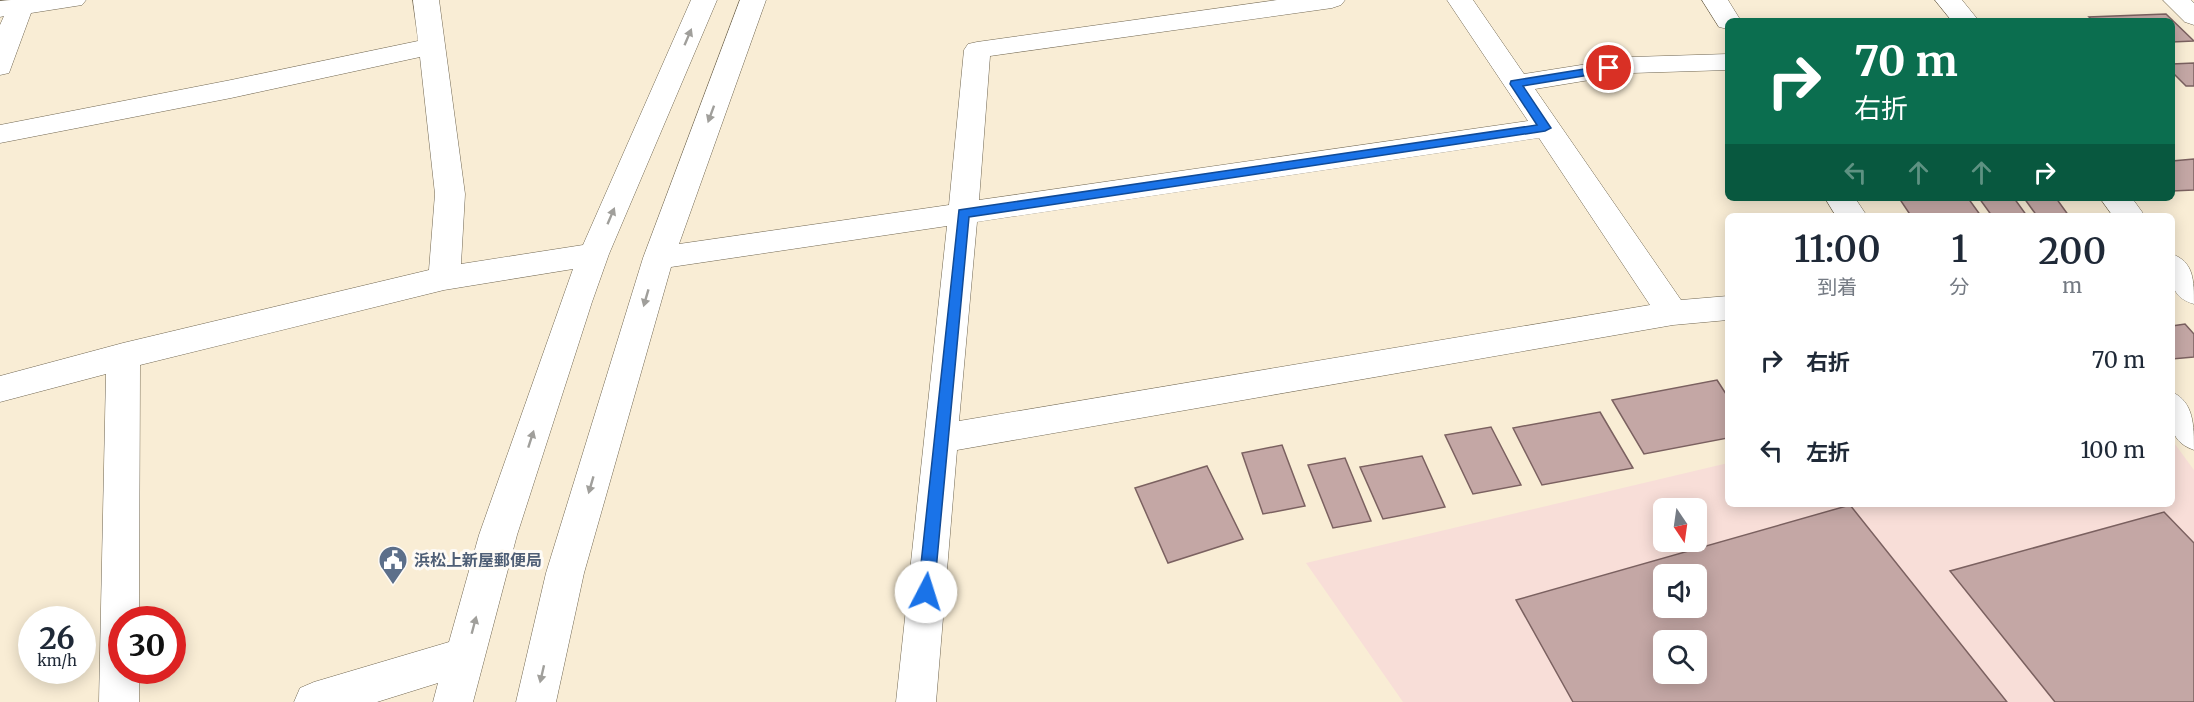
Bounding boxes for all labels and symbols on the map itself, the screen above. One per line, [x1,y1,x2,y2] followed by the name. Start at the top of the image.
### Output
[684,28,694,46] one-way arrow
[1583,42,1634,93] pin
[706,105,715,123] one-way arrow
[607,207,616,225] one-way arrow
[641,289,650,307] one-way arrow
[526,430,536,448] one-way arrow
[586,476,595,494] one-way arrow
[1653,498,1707,552] north arrow
[377,544,409,586] public building icon: 浜松上新屋郵便局
[414,550,542,570] place label: 浜松上新屋郵便局
[894,560,958,624] position arrow
[108,606,186,684] speed limit sign: 30
[469,616,479,634] one-way arrow
[537,664,547,683] one-way arrow

